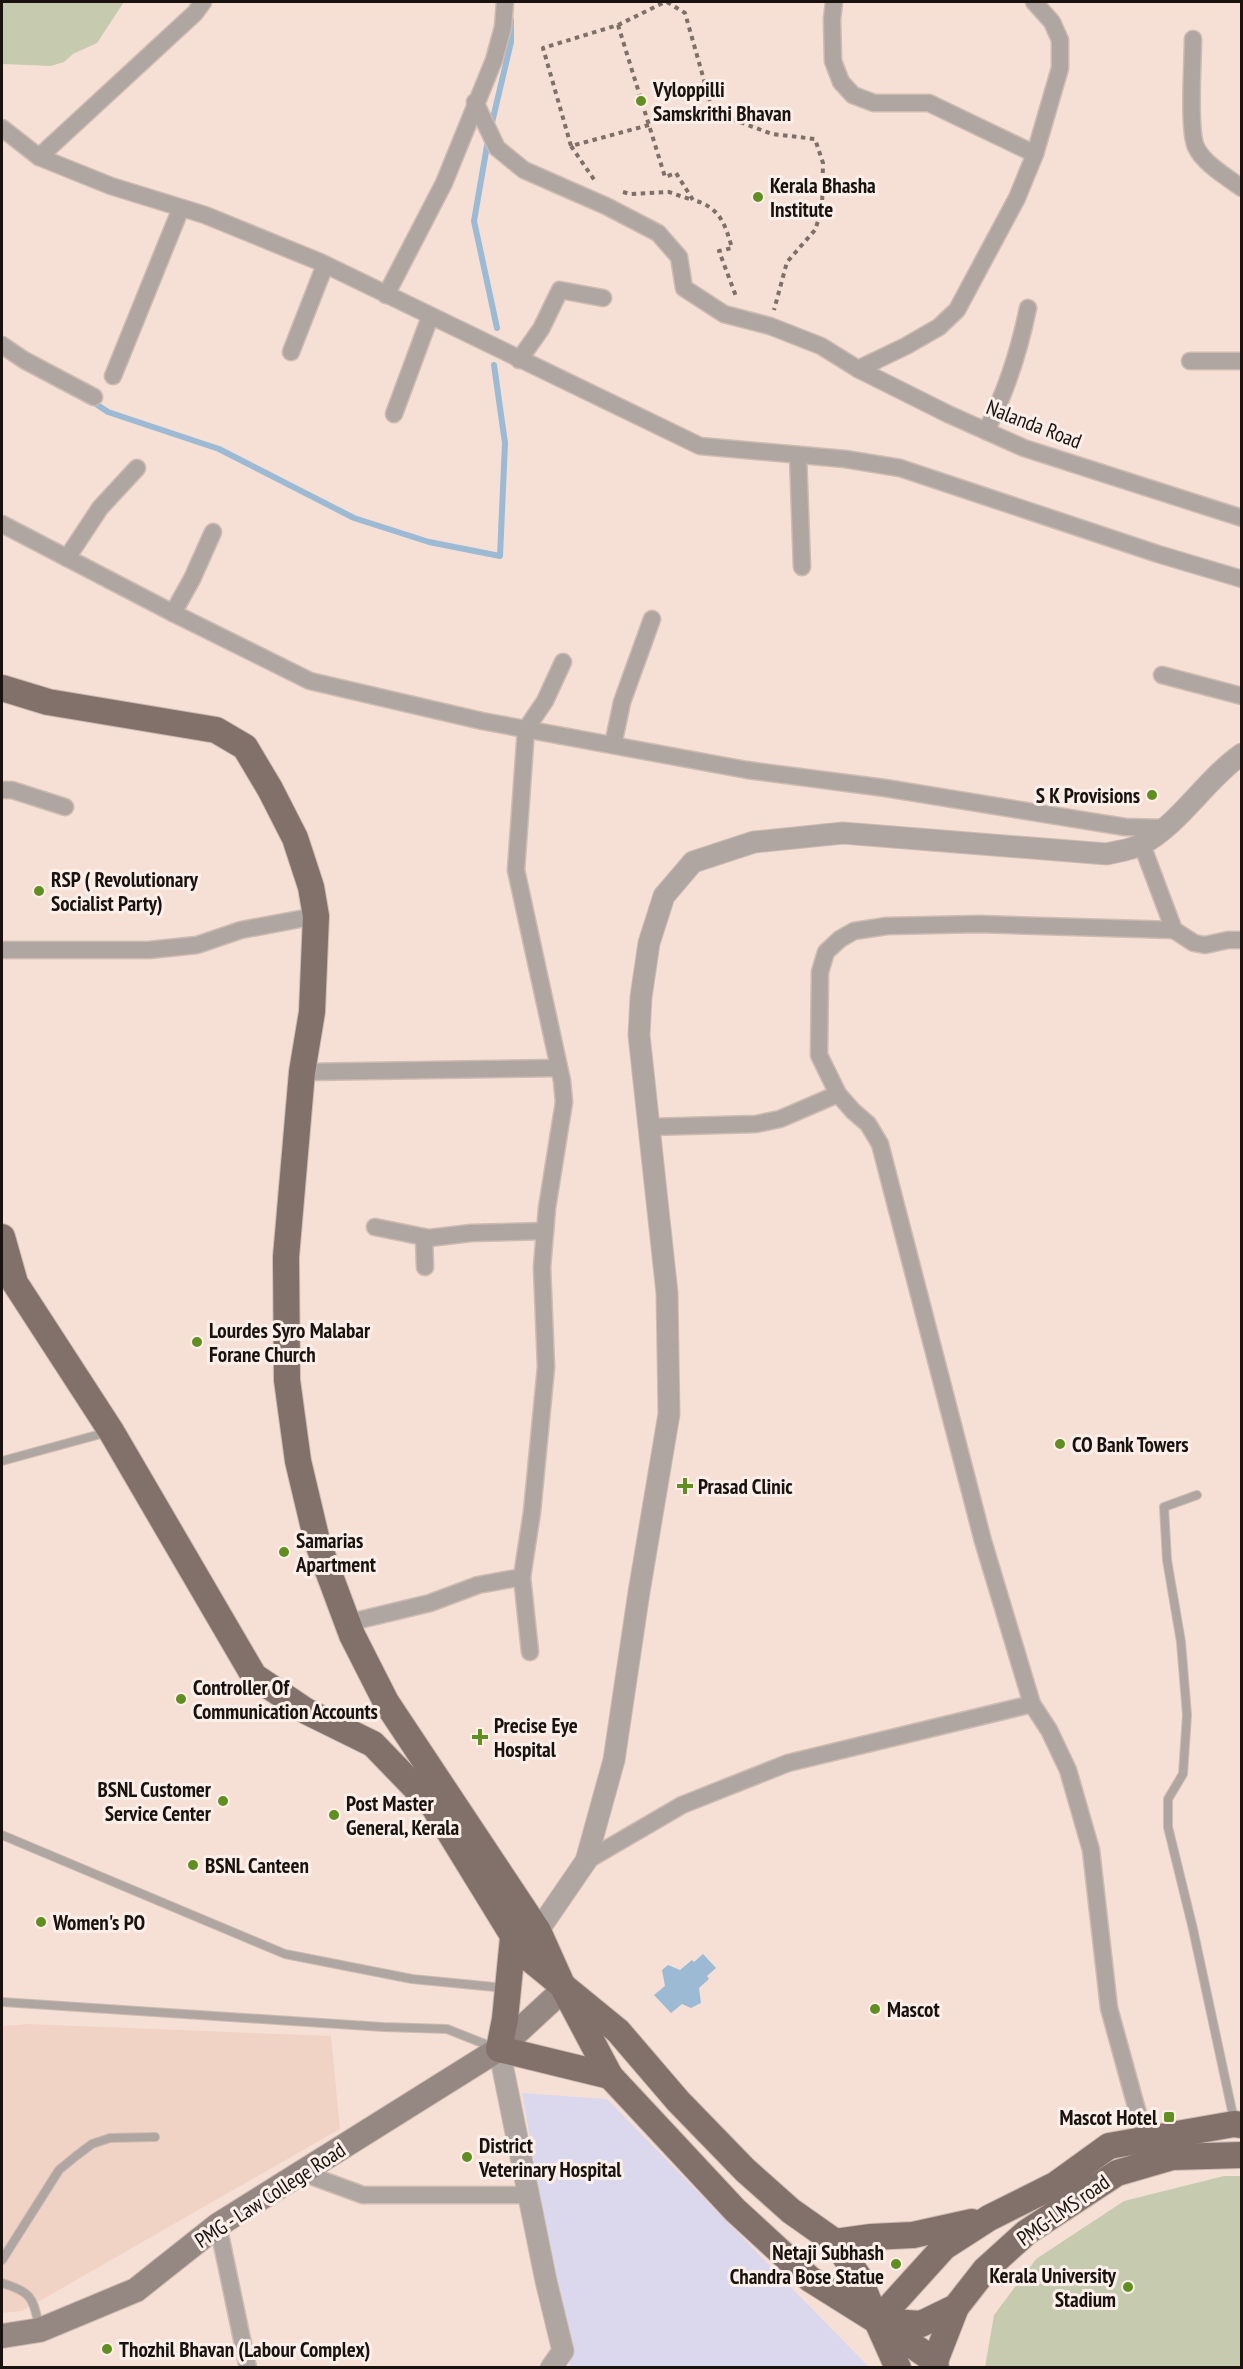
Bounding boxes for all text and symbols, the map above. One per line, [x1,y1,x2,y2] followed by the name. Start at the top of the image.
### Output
[652,76,791,127] place label: Vyloppilli Samskrithi Bhavan
[634,94,648,108] marker: Vyloppilli Samskrithi Bhavan
[770,172,876,223] place label: Kerala Bhasha Institute
[751,190,765,204] marker: Kerala Bhasha Institute
[982,393,1086,455] street label: Nalanda Road
[1036,782,1140,809] place label: S K Provisions
[1145,788,1159,802] marker: S K Provisions
[51,866,199,917] place label: RSP ( Revolutionary Socialist Party)
[32,884,46,898] marker: RSP ( Revolutionary Socialist Party)
[209,1317,371,1368] place label: Lourdes Syro Malabar Forane Church
[190,1335,204,1349] marker: Lourdes Syro Malabar Forane Church
[1072,1431,1189,1458] place label: CO Bank Towers
[1053,1437,1067,1451] marker: CO Bank Towers
[698,1473,793,1500] place label: Prasad Clinic
[676,1477,694,1495] marker: Prasad Clinic
[295,1527,376,1578] place label: Samarias Apartment
[277,1545,291,1559] marker: Samarias Apartment
[193,1674,378,1725] place label: Controller Of Communication Accounts
[174,1692,188,1706] marker: Controller Of Communication Accounts
[494,1712,578,1763] place label: Precise Eye Hospital
[471,1728,489,1746] marker: Precise Eye Hospital
[97,1776,212,1827] place label: BSNL Customer Service Center
[346,1790,459,1841] place label: Post Master General, Kerala
[216,1794,230,1808] marker: BSNL Customer Service Center
[327,1808,341,1822] marker: Post Master General, Kerala
[205,1852,309,1879] place label: BSNL Canteen
[186,1858,200,1872] marker: BSNL Canteen
[52,1909,145,1936] place label: Women's PO
[34,1915,48,1929] marker: Women's PO
[887,1996,940,2023] place label: Mascot
[868,2002,882,2016] marker: Mascot
[1059,2104,1158,2131] place label: Mascot Hotel
[1162,2110,1176,2124] marker: Mascot Hotel
[478,2132,622,2183] place label: District Veterinary Hospital
[190,2136,350,2254] street label: PMG - Law College Road
[460,2150,474,2164] marker: District Veterinary Hospital
[1011,2168,1115,2252] street label: PMG-LMS road
[730,2239,884,2290] place label: Netaji Subhash Chandra Bose Statue
[889,2257,903,2271] marker: Netaji Subhash Chandra Bose Statue
[990,2262,1117,2313] place label: Kerala University Stadium
[1121,2280,1135,2294] marker: Kerala University Stadium
[119,2336,370,2363] place label: Thozhil Bhavan (Labour Complex)
[100,2342,114,2356] marker: Thozhil Bhavan (Labour Complex)

